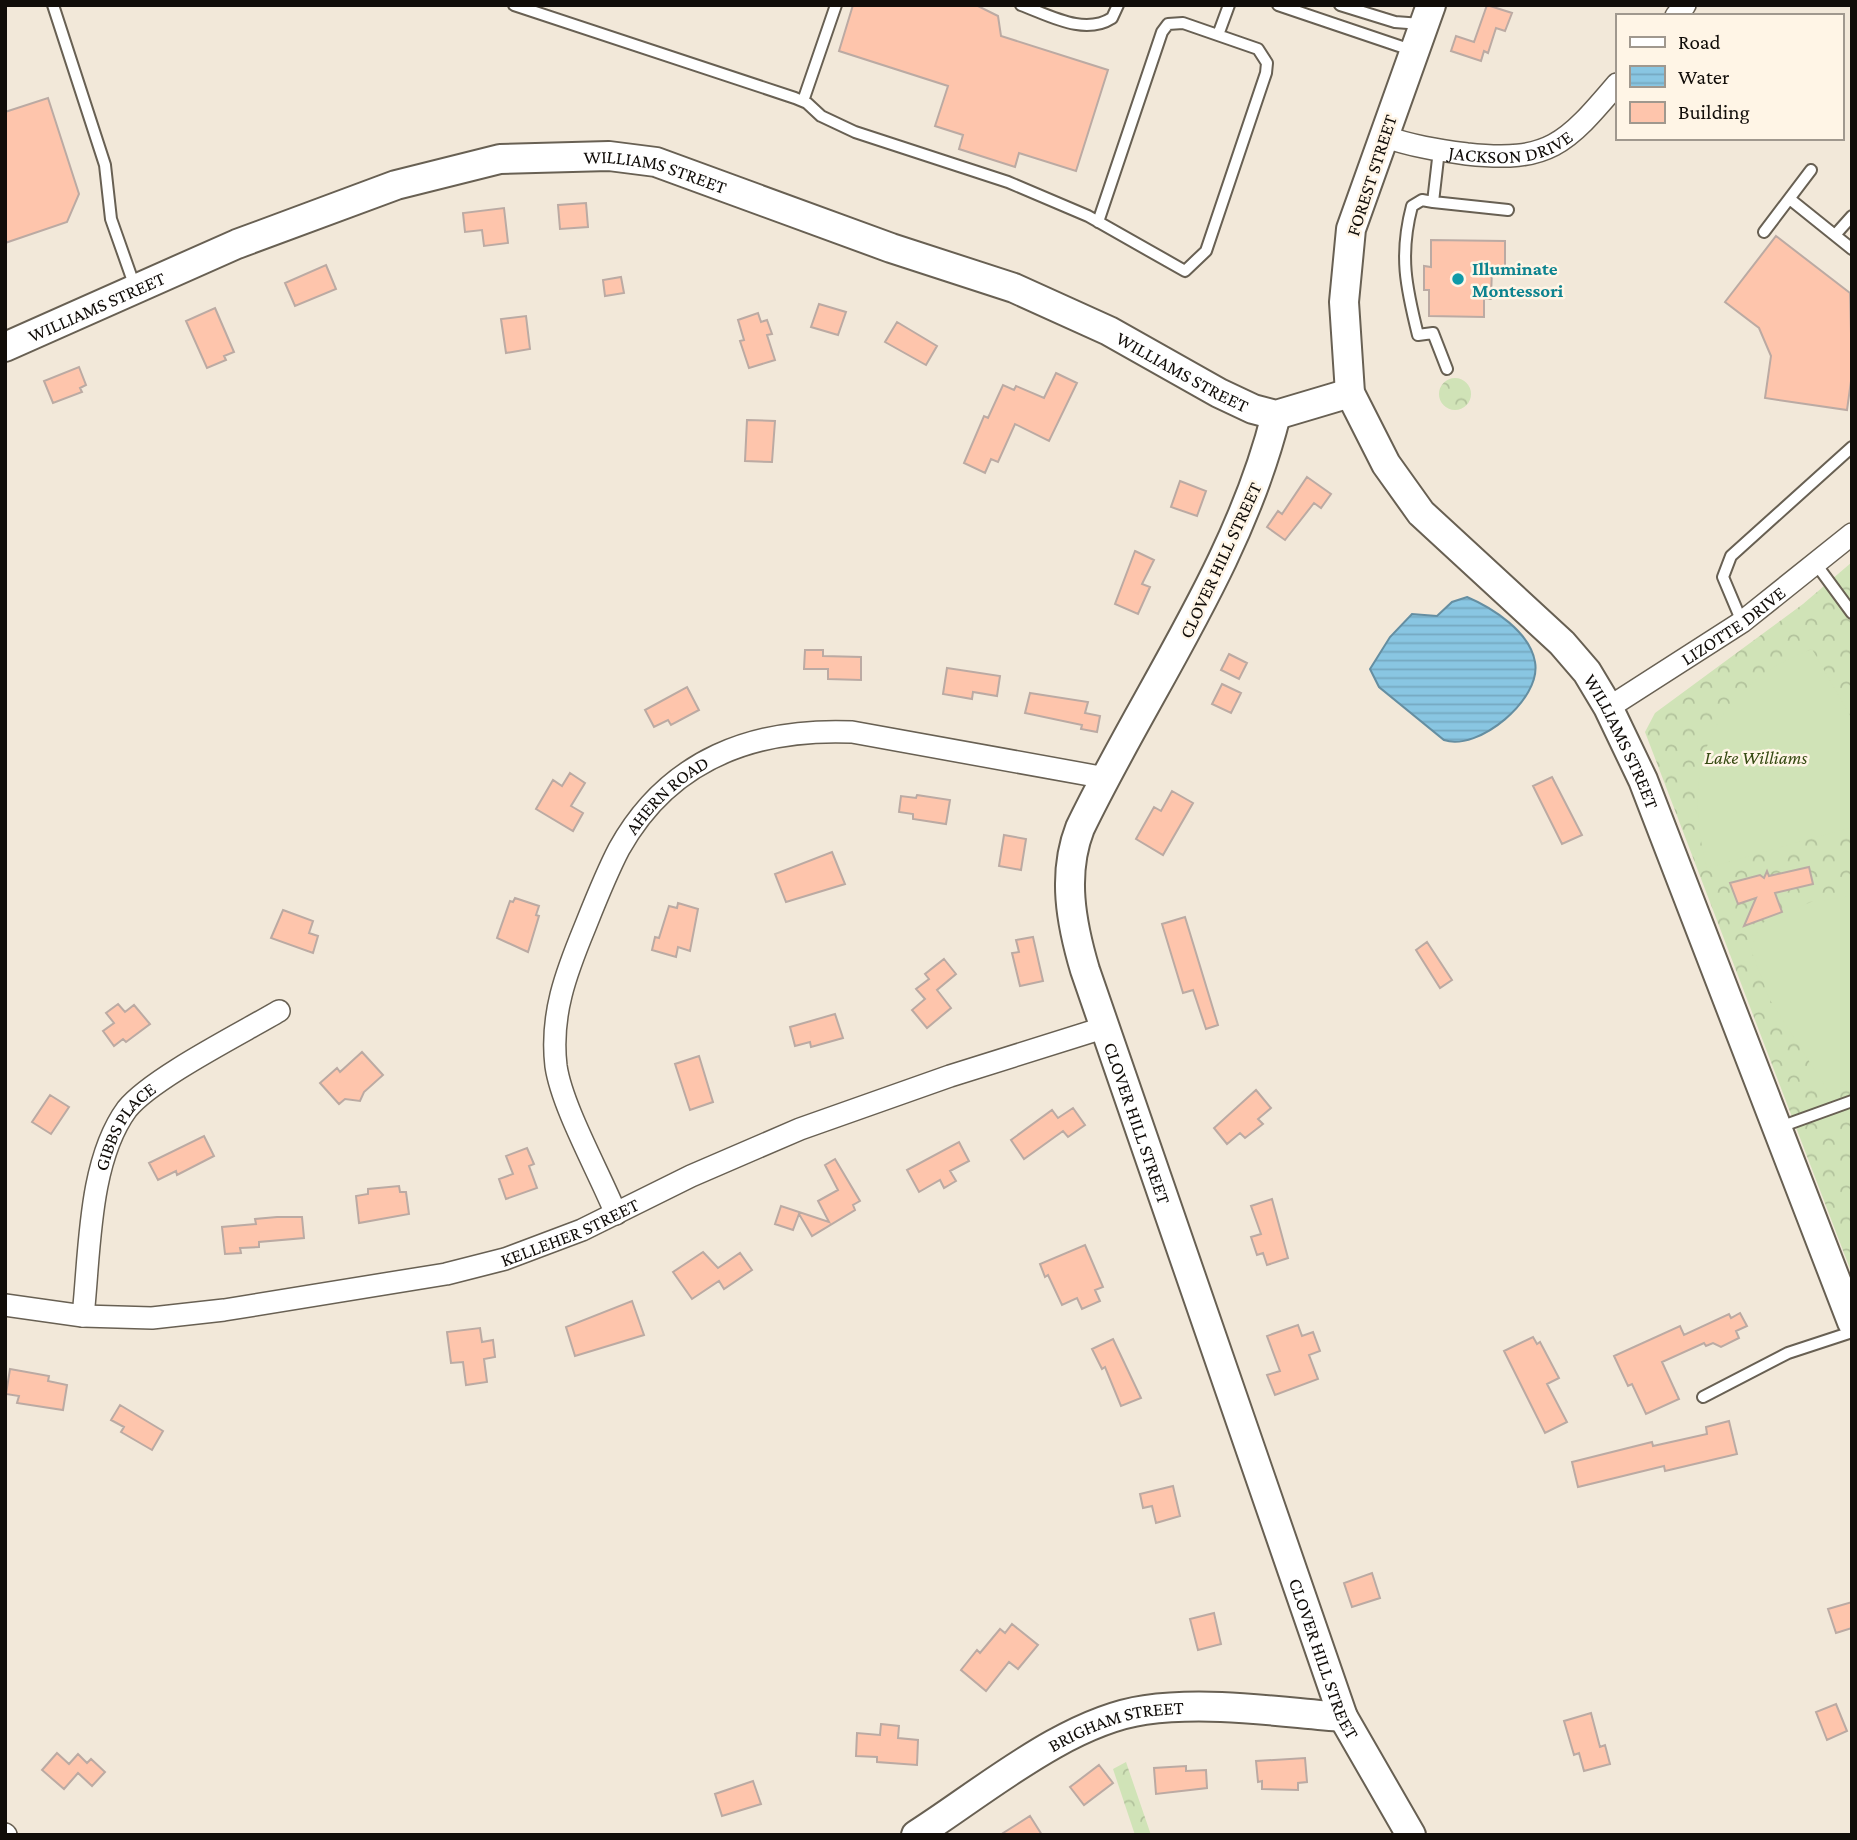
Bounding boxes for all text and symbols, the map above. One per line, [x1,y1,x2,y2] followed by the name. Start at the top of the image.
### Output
[1616,14,1843,140] legend
[1678,30,1721,54] text: Road
[1678,65,1730,89] text: Water
[1678,100,1750,124] text: Building
[1342,111,1401,238] street label: FOREST STREET
[1445,126,1576,167] street label: JACKSON DRIVE
[583,146,730,198] street label: WILLIAMS STREET
[1472,258,1564,301] place label: Illuminate Montessori
[25,267,169,346] street label: WILLIAMS STREET
[1450,271,1466,287] marker: Illuminate Montessori
[1113,327,1252,417] street label: WILLIAMS STREET
[1175,478,1266,642] street label: CLOVER HILL STREET
[1677,582,1789,669] street label: LIZOTTE DRIVE
[1580,670,1663,812] street label: WILLIAMS STREET
[1705,747,1808,768] park label: Lake Williams
[621,752,712,838] street label: AHERN ROAD
[1100,1039,1175,1207] street label: CLOVER HILL STREET
[91,1078,160,1173] street label: GIBBS PLACE
[498,1193,643,1271] street label: KELLEHER STREET
[1285,1575,1364,1743] street label: CLOVER HILL STREET
[1044,1697,1185,1756] street label: BRIGHAM STREET

